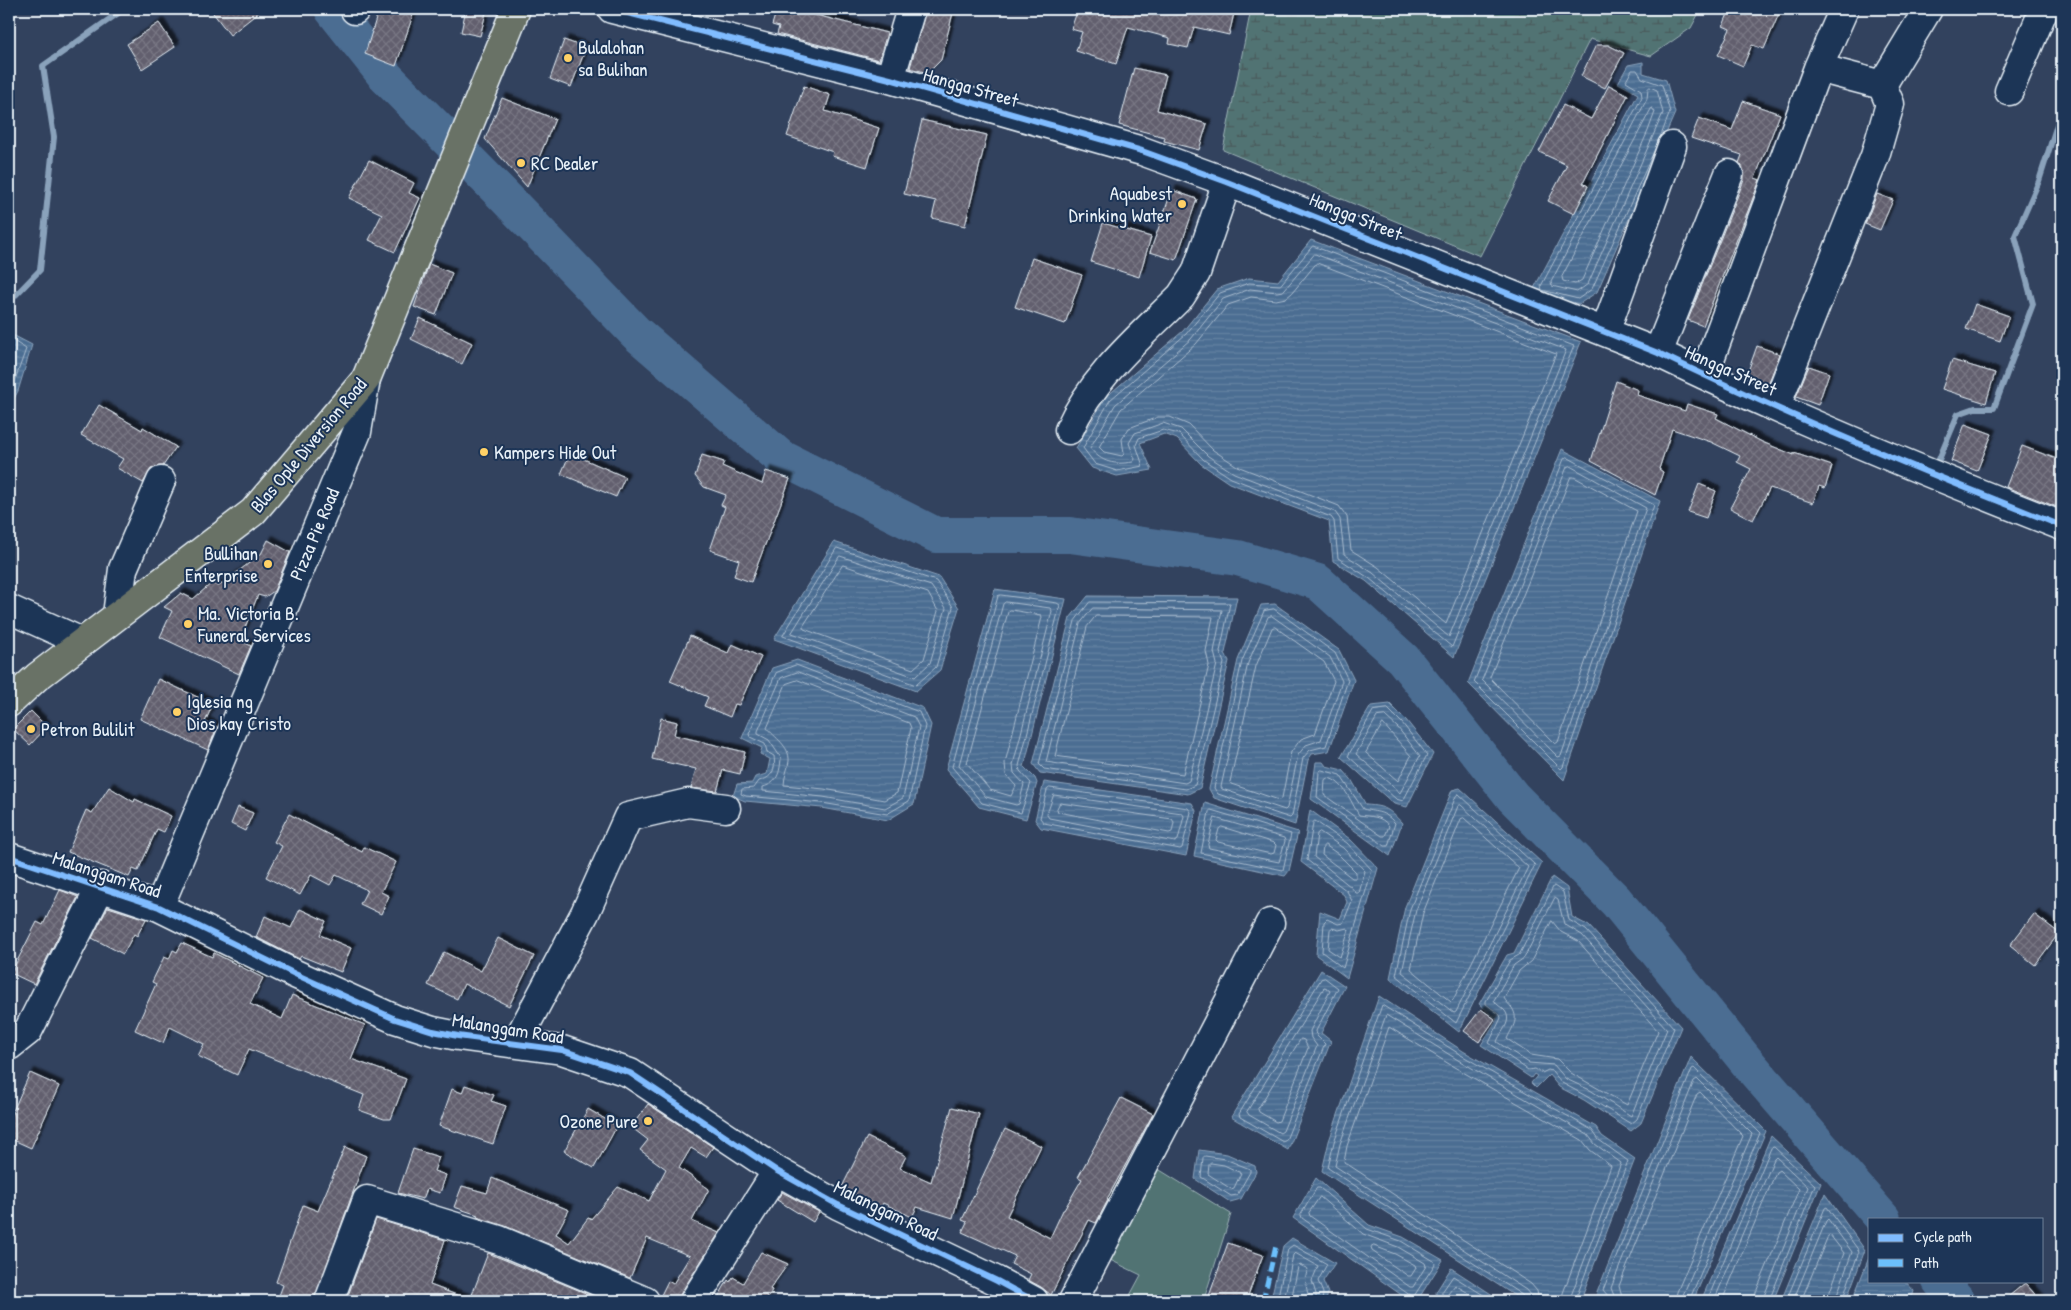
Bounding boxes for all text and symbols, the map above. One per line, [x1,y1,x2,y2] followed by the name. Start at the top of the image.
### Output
[578,34,648,82] place label: Bulalohan sa Bulihan
[562,52,574,64] marker: Bulalohan sa Bulihan
[920,61,1022,113] street label: Hangga Street
[531,150,599,176] place label: RC Dealer
[515,157,527,169] marker: RC Dealer
[1069,180,1173,228] place label: Aquabest Drinking Water
[1306,186,1407,247] street label: Hangga Street
[1176,198,1188,210] marker: Aquabest Drinking Water
[1681,338,1781,402] street label: Hangga Street
[244,372,373,518] street label: Blas Ople Diversion Road
[494,439,617,465] place label: Kampers Hide Out
[478,446,490,458] marker: Kampers Hide Out
[283,483,345,584] street label: Pizza Pie Road
[185,540,258,588] place label: Bullihan Enterprise
[262,558,274,570] marker: Bullihan Enterprise
[197,600,311,648] place label: Ma. Victoria B. Funeral Services
[182,618,194,630] marker: Ma. Victoria B. Funeral Services
[187,688,291,736] place label: Iglesia ng Dios kay Cristo
[171,706,183,718] marker: Iglesia ng Dios kay Cristo
[41,716,135,742] place label: Petron Bulilit
[25,723,37,735] marker: Petron Bulilit
[49,844,165,904] street label: Malanggam Road
[450,1006,566,1050] street label: Malanggam Road
[560,1108,638,1134] place label: Ozone Pure
[642,1115,654,1127] marker: Ozone Pure
[830,1174,943,1247] street label: Malanggam Road
[1868,1218,2044,1282] legend
[1914,1226,1972,1247] text: Cycle path
[1914,1252,1939,1273] text: Path

